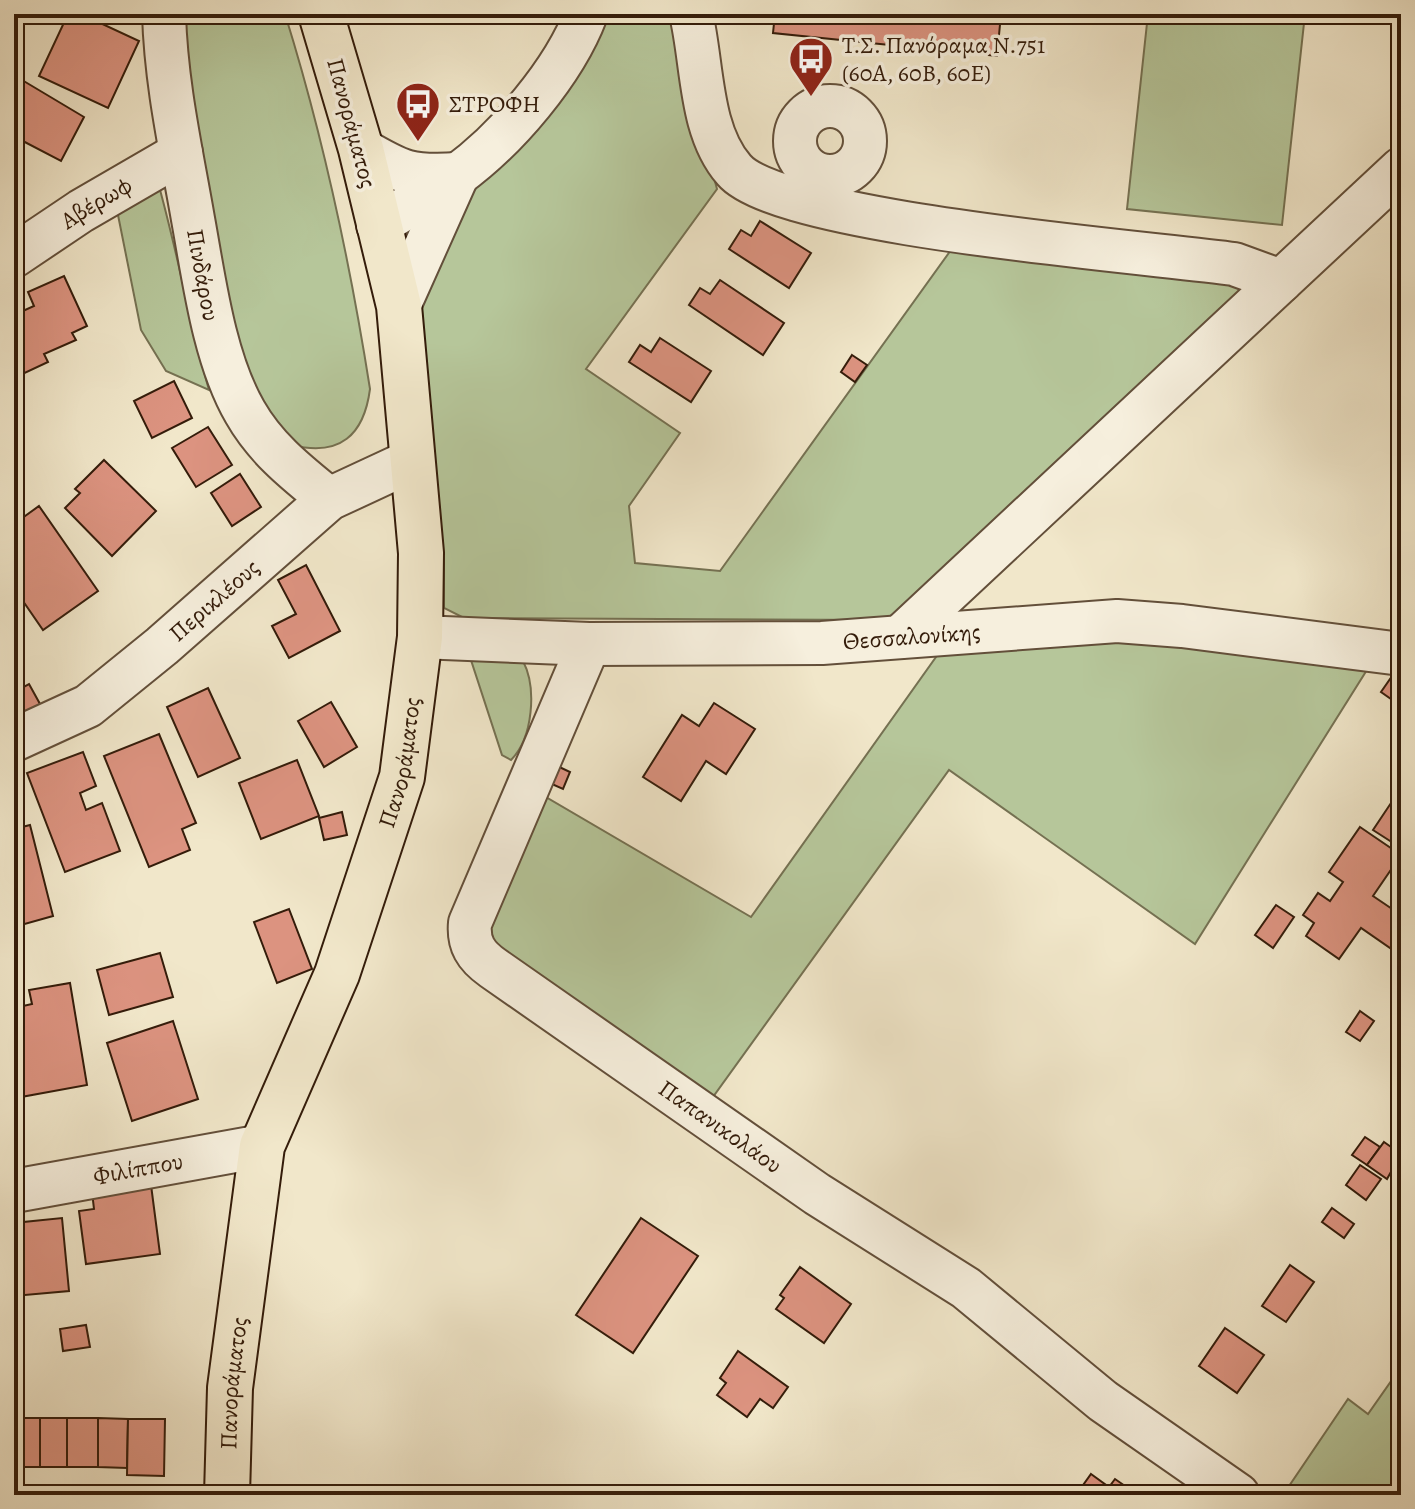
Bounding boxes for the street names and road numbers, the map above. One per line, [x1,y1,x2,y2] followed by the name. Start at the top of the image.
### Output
[319,55,385,191] street label: Πανοράματος
[53,169,138,237] street label: Αβέρωφ
[179,226,228,324] street label: Πινδάρου
[162,552,266,649] street label: Περικλέους
[842,615,981,657] street label: Θεσσαλονίκης
[370,695,428,832] street label: Πανοράματος
[652,1072,788,1181] street label: Παπανικολάου
[90,1145,186,1192] street label: Φιλίππου
[212,1315,255,1450] street label: Πανοράματος

